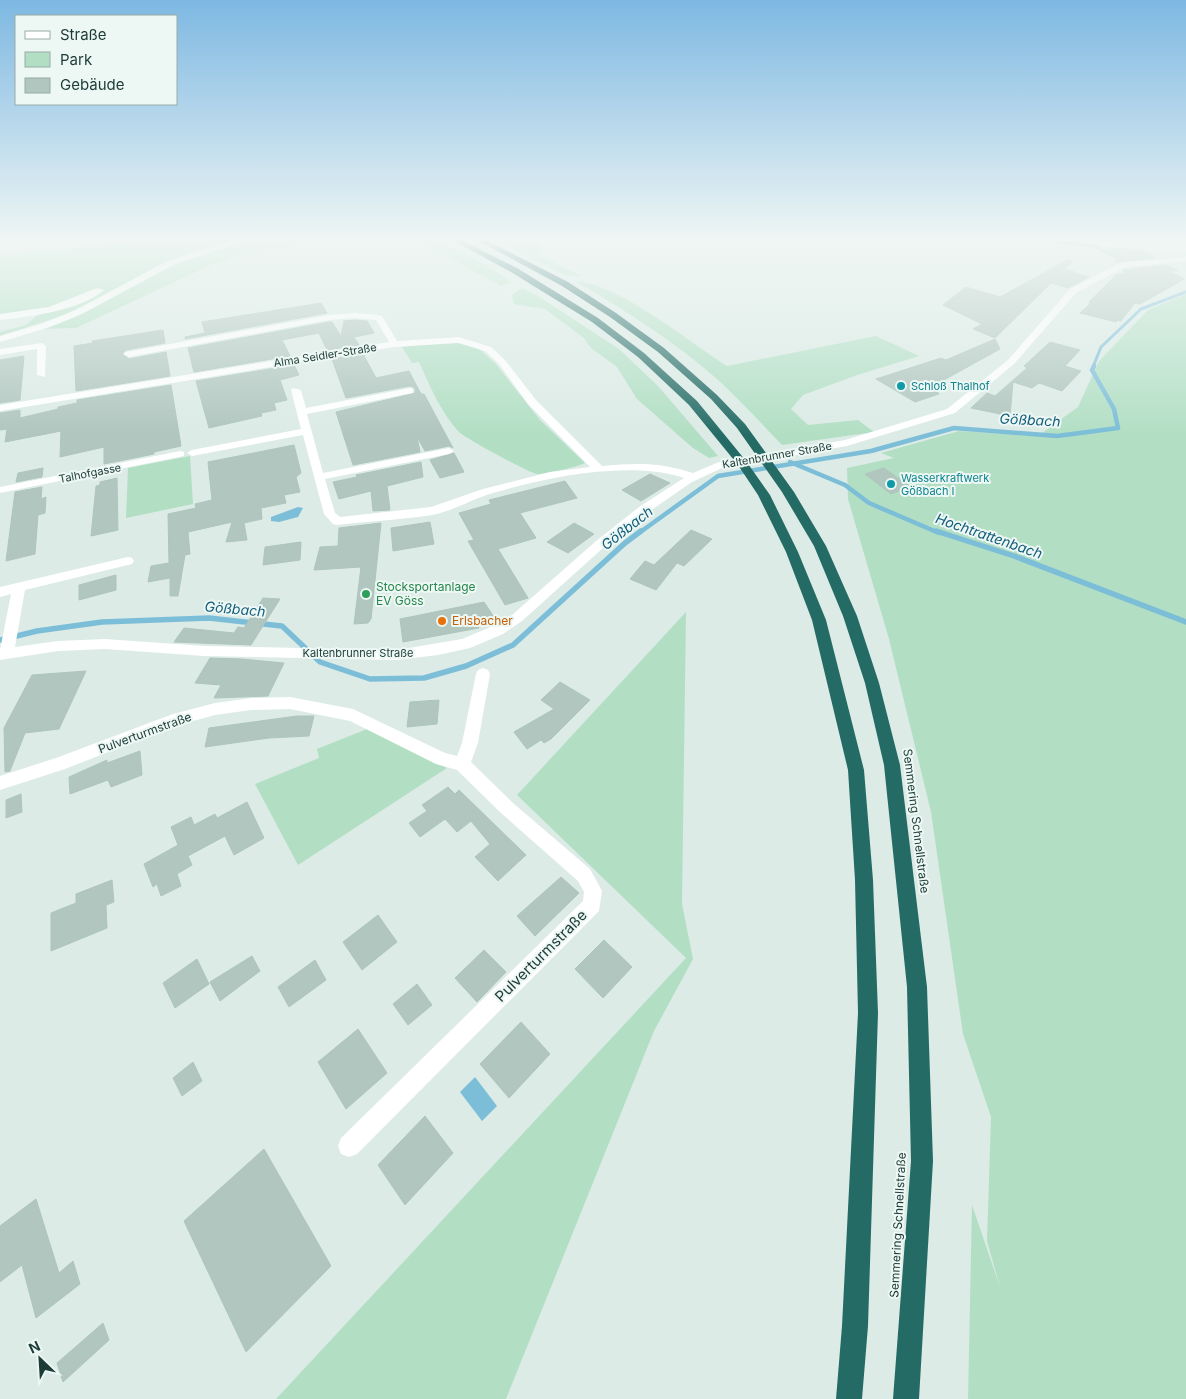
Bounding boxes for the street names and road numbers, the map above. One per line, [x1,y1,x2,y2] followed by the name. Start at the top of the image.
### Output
[273,340,377,370] street label: Alma Seidler-Straße
[721,438,833,472] street label: Kaltenbrunner Straße
[58,460,122,486] street label: Talhofgasse
[303,646,414,660] street label: Kaltenbrunner Straße
[96,709,193,756] street label: Pulverturmstraße
[900,748,933,894] street label: Semmering Schnellstraße
[491,906,591,1006] street label: Pulverturmstraße
[886,1152,909,1298] street label: Semmering Schnellstraße

